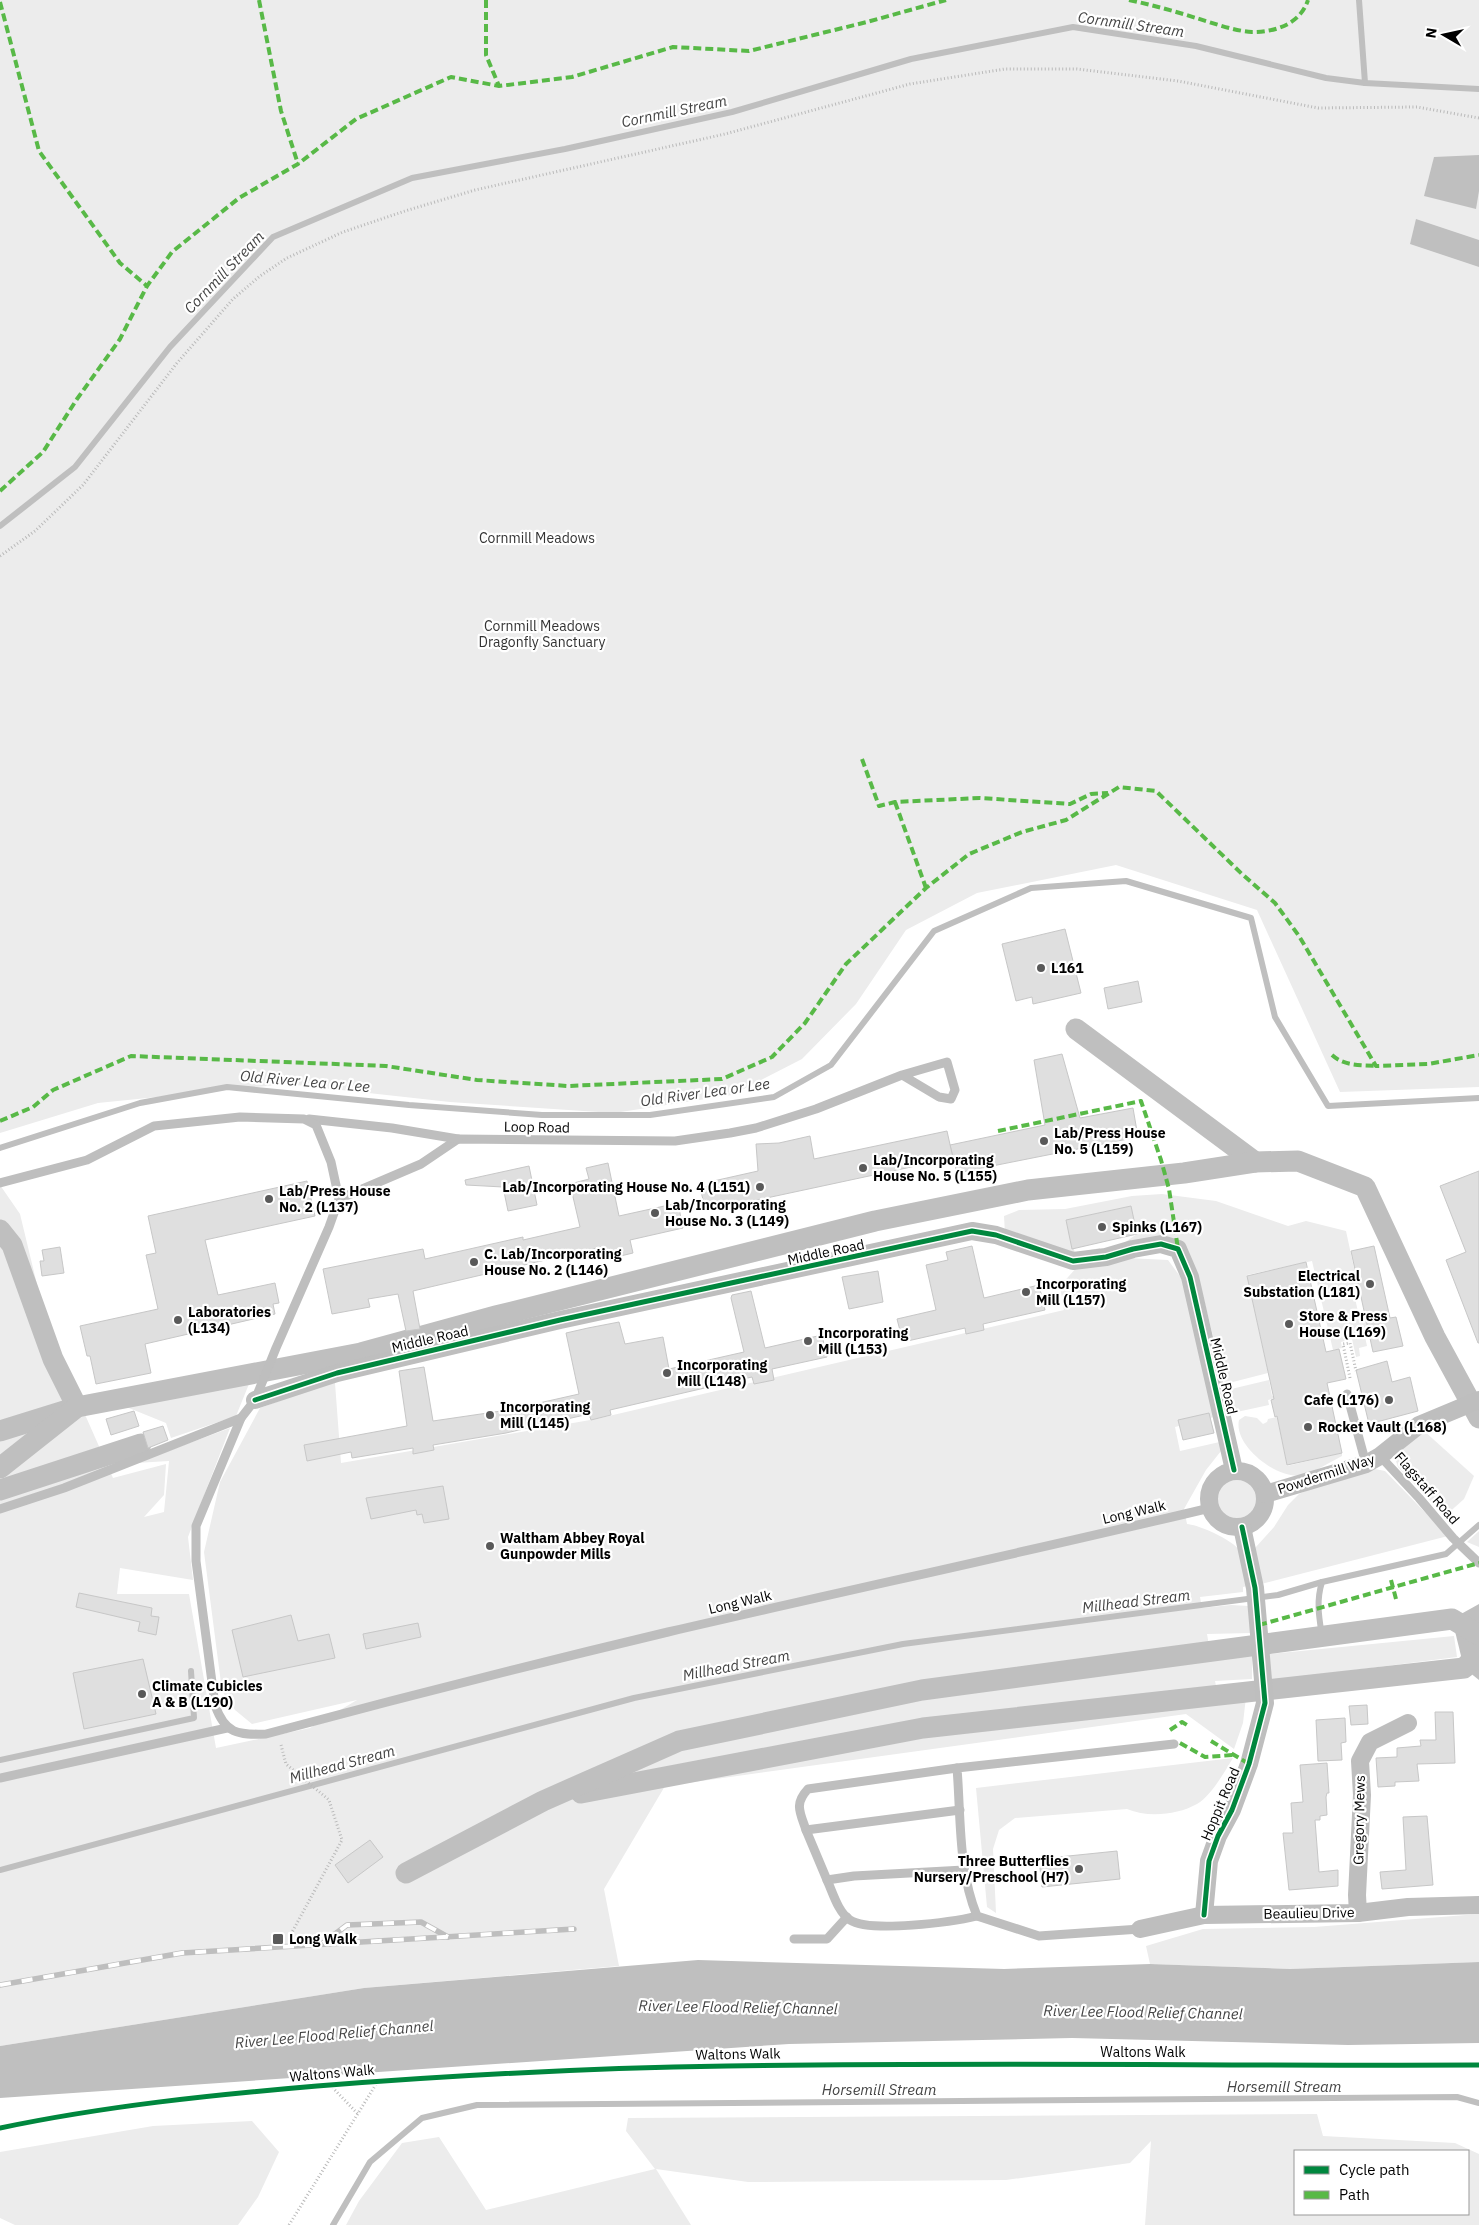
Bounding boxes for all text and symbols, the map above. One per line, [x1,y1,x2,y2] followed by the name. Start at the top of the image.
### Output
[1077,7,1185,41] water label: Cornmill Stream
[1419,10,1469,60] north arrow
[1421,27,1441,39] text: N
[620,91,728,131] water label: Cornmill Stream
[180,227,268,317] water label: Cornmill Stream
[479,529,595,547] park label: Cornmill Meadows
[479,617,605,651] park label: Cornmill Meadows Dragonfly Sanctuary
[1051,959,1084,977] place label: L161
[1035,962,1047,974] marker: L161
[239,1066,371,1096] water label: Old River Lea or Lee
[639,1073,771,1110] water label: Old River Lea or Lee
[504,1117,570,1137] street label: Loop Road
[1054,1124,1166,1158] place label: Lab/Press House No. 5 (L159)
[1038,1135,1050,1147] marker: Lab/Press House No. 5 (L159)
[873,1151,997,1185] place label: Lab/Incorporating House No. 5 (L155)
[857,1162,869,1174] marker: Lab/Incorporating House No. 5 (L155)
[502,1178,750,1196] place label: Lab/Incorporating House No. 4 (L151)
[754,1181,766,1193] marker: Lab/Incorporating House No. 4 (L151)
[279,1182,391,1216] place label: Lab/Press House No. 2 (L137)
[263,1193,275,1205] marker: Lab/Press House No. 2 (L137)
[665,1196,789,1230] place label: Lab/Incorporating House No. 3 (L149)
[649,1207,661,1219] marker: Lab/Incorporating House No. 3 (L149)
[1112,1218,1202,1236] place label: Spinks (L167)
[1096,1221,1108,1233] marker: Spinks (L167)
[786,1235,866,1269] street label: Middle Road
[484,1245,622,1279] place label: C. Lab/Incorporating House No. 2 (L146)
[468,1256,480,1268] marker: C. Lab/Incorporating House No. 2 (L146)
[1243,1267,1360,1301] place label: Electrical Substation (L181)
[1036,1275,1127,1309] place label: Incorporating Mill (L157)
[1364,1278,1376,1290] marker: Electrical Substation (L181)
[1020,1286,1032,1298] marker: Incorporating Mill (L157)
[188,1303,271,1337] place label: Laboratories (L134)
[1299,1307,1388,1341] place label: Store & Press House (L169)
[172,1314,184,1326] marker: Laboratories (L134)
[1283,1318,1295,1330] marker: Store & Press House (L169)
[390,1321,470,1357] street label: Middle Road
[818,1324,909,1358] place label: Incorporating Mill (L153)
[802,1335,814,1347] marker: Incorporating Mill (L153)
[1206,1336,1242,1416] street label: Middle Road
[677,1356,768,1390] place label: Incorporating Mill (L148)
[661,1367,673,1379] marker: Incorporating Mill (L148)
[1304,1391,1379,1409] place label: Cafe (L176)
[1383,1394,1395,1406] marker: Cafe (L176)
[500,1398,591,1432] place label: Incorporating Mill (L145)
[484,1409,496,1421] marker: Incorporating Mill (L145)
[1318,1418,1447,1436] place label: Rocket Vault (L168)
[1302,1421,1314,1433] marker: Rocket Vault (L168)
[1391,1448,1463,1528] street label: Flagstaff Road
[1275,1450,1377,1498] street label: Powdermill Way
[1101,1496,1168,1528] street label: Long Walk
[500,1529,644,1563] place label: Waltham Abbey Royal Gunpowder Mills
[484,1540,496,1552] marker: Waltham Abbey Royal Gunpowder Mills
[1081,1585,1191,1617] water label: Millhead Stream
[707,1586,774,1618] street label: Long Walk
[681,1645,791,1685] water label: Millhead Stream
[152,1677,263,1711] place label: Climate Cubicles A & B (L190)
[136,1688,148,1700] marker: Climate Cubicles A & B (L190)
[287,1741,397,1787] water label: Millhead Stream
[1196,1765,1244,1843] street label: Hoppit Road
[1349,1775,1369,1865] street label: Gregory Mews
[914,1852,1069,1886] place label: Three Butterflies Nursery/Preschool (H7)
[1073,1863,1085,1875] marker: Three Butterflies Nursery/Preschool (H7)
[1263,1903,1355,1923] street label: Beaulieu Drive
[289,1930,358,1948] place label: Long Walk
[271,1932,285,1946] marker: Long Walk
[638,1996,838,2018] water label: River Lee Flood Relief Channel
[1043,2001,1243,2023] water label: River Lee Flood Relief Channel
[234,2016,434,2052] water label: River Lee Flood Relief Channel
[1100,2043,1186,2061] street label: Waltons Walk
[695,2044,781,2064] street label: Waltons Walk
[289,2060,376,2086] street label: Waltons Walk
[1227,2077,1341,2096] water label: Horsemill Stream
[822,2080,936,2099] water label: Horsemill Stream
[1294,2150,1469,2215] legend
[1339,2160,1410,2179] text: Cycle path
[1339,2185,1370,2204] text: Path

